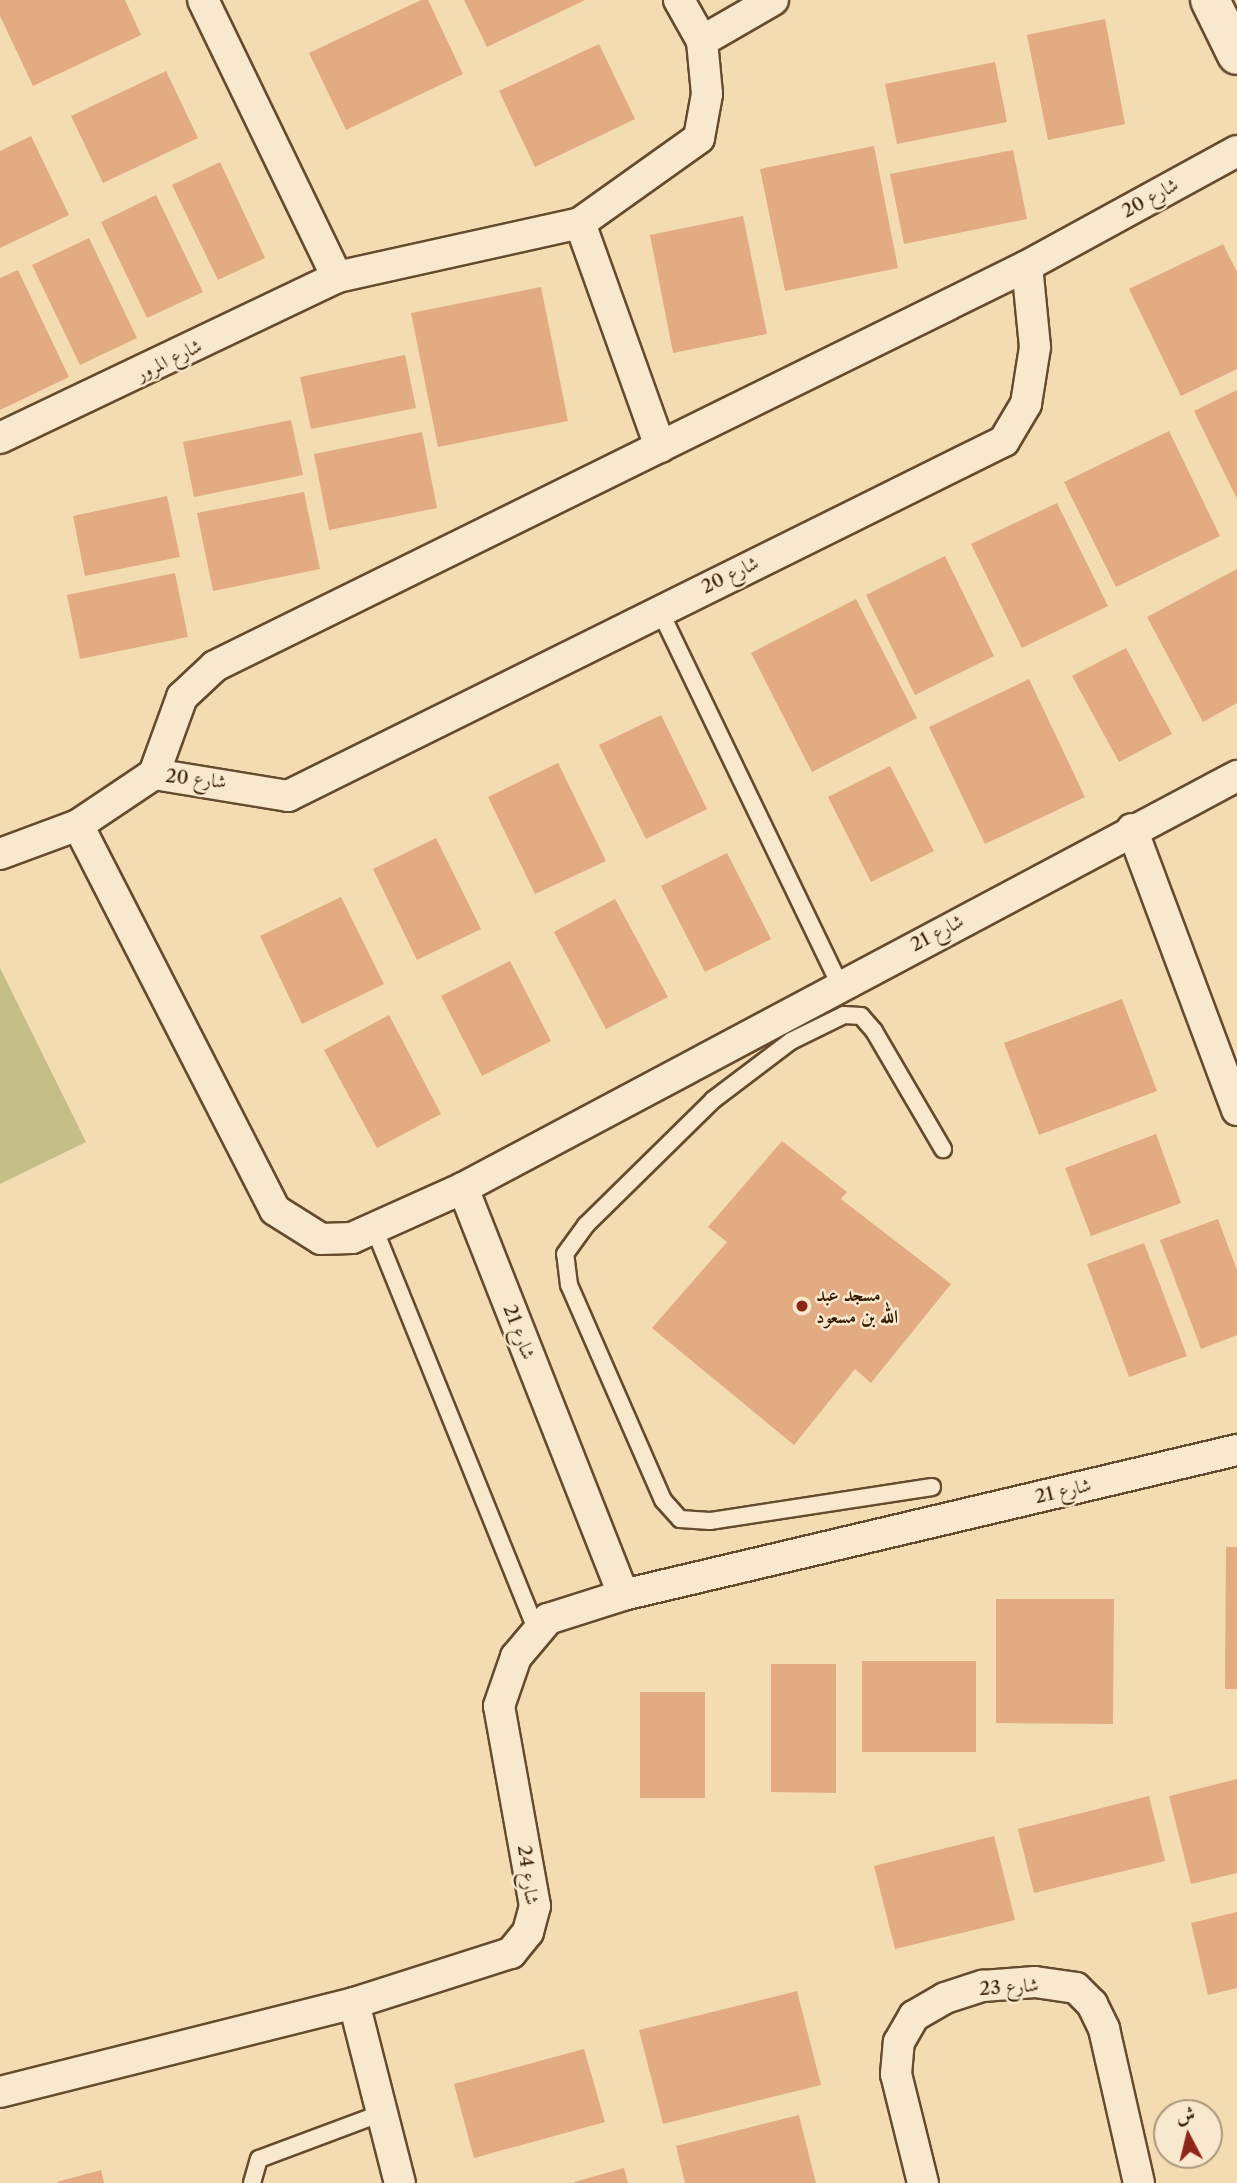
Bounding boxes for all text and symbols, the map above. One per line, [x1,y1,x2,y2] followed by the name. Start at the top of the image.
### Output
[1118,173,1182,223] street label: شارع 20
[132,334,206,386] street label: شارع المرور
[698,551,762,599] street label: شارع 20
[164,764,228,794] street label: شارع 20
[907,910,967,956] street label: شارع 21
[816,1284,898,1328] place label: مسجد عبد الله بن مسعود
[794,1298,810,1314] marker: مسجد عبد الله بن مسعود
[498,1301,540,1363] street label: شارع 21
[1033,1473,1093,1509] street label: شارع 21
[513,1844,543,1906] street label: شارع 24
[979,1974,1039,2000] street label: شارع 23
[1153,2099,1223,2169] north arrow
[1175,2102,1196,2127] text: ش

